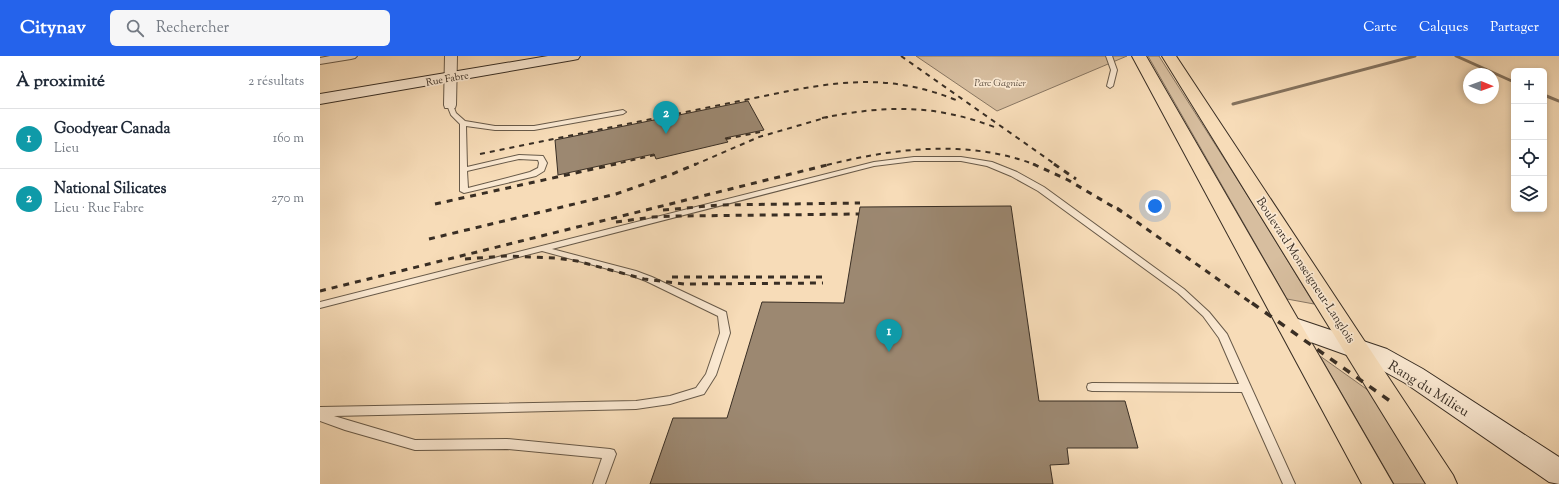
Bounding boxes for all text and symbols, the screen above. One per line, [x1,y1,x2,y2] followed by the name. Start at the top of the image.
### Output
[110,10,390,46] search box
[20,15,86,42] text: Citynav
[124,17,146,39] icon: search
[156,18,229,39] text: Rechercher
[1363,18,1397,38] text: Carte
[1419,18,1468,38] text: Calques
[1490,18,1539,38] text: Partager
[425,68,470,91] street label: Rue Fabre
[1463,68,1499,104] north arrow
[1511,68,1547,212] map controls
[1511,68,1547,104] button: +
[16,70,105,94] text: À proximité
[248,73,304,91] text: 2 résultats
[974,76,1026,91] park label: Parc Gagnier
[653,101,679,134] pin: 2
[1511,104,1547,140] button: −
[54,119,170,140] text: Goodyear Canada
[27,130,31,148] text: 1
[273,130,304,148] text: 160 m
[54,140,79,158] text: Lieu
[1511,140,1547,176] button: locate
[1511,176,1547,212] button: layers
[54,179,166,200] text: National Silicates
[26,190,32,208] text: 2
[271,190,304,208] text: 270 m
[1251,194,1359,347] street label: Boulevard Monseigneur-Langlois
[1145,196,1165,216] your location
[54,200,144,218] text: Lieu · Rue Fabre
[876,319,902,352] pin: 1
[1383,357,1472,423] street label: Rang du Milieu

